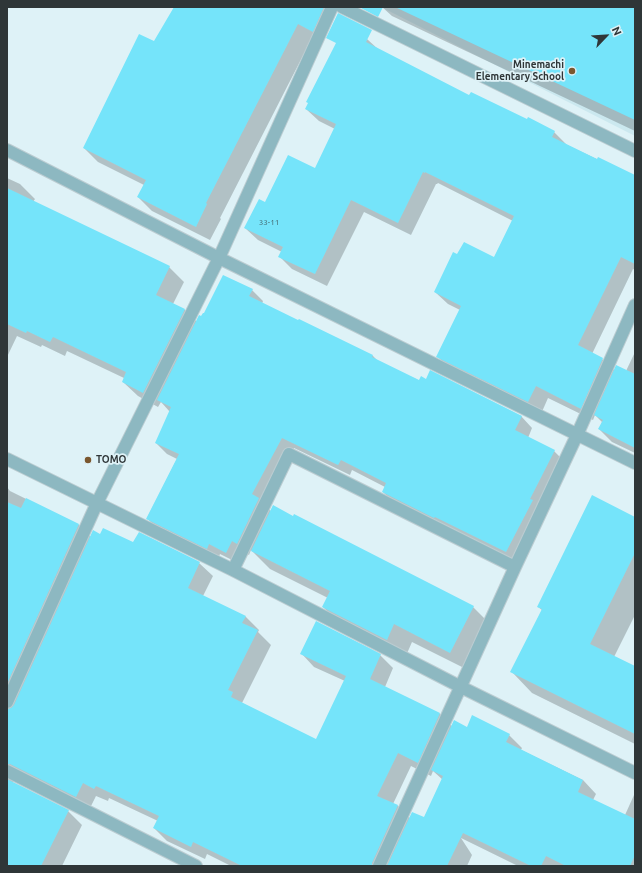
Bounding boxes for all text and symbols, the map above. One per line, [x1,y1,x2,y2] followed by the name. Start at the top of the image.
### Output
[586,16,626,56] north arrow
[610,25,624,37] text: N
[476,59,564,82] place label: Minemachi Elementary School
[567,66,577,76] marker: Minemachi Elementary School
[259,217,279,227] house number: 33-11
[96,454,126,466] place label: TOMO
[83,455,93,465] marker: TOMO

